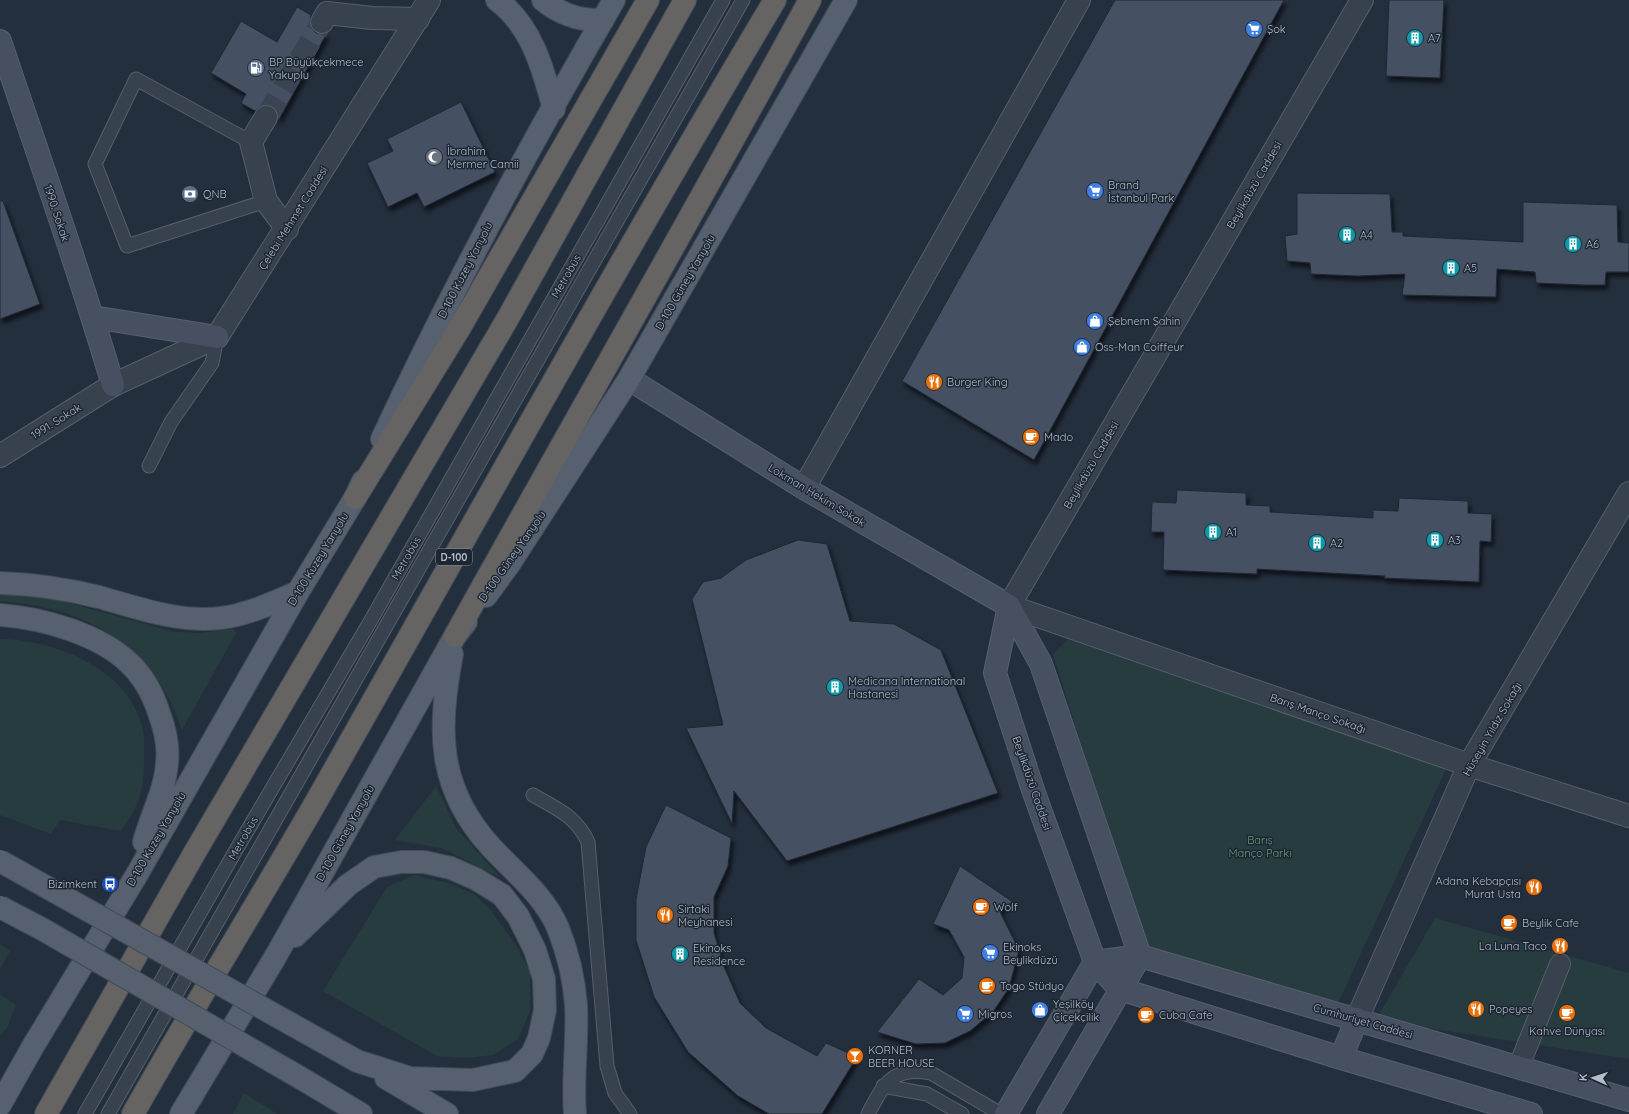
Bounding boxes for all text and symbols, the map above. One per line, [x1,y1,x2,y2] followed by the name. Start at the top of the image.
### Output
[1244,19,1264,39] supermarket icon: Şok
[1267,22,1286,36] place label: Şok
[1405,28,1425,48] building icon: A7
[1428,31,1441,45] place label: A7
[269,55,364,82] place label: BP Büyükçekmece Yakuplu
[246,58,266,78] fuel station icon: BP Büyükçekmece Yakuplu
[1223,139,1285,231] street label: Beylikdüzü Caddesi
[447,144,519,171] place label: İbrahim Mermer Camii
[424,147,444,167] mosque icon: İbrahim Mermer Camii
[255,164,331,272] street label: Çelebi Mehmet Caddesi
[1108,178,1175,205] place label: Brand İstanbul Park
[1085,181,1105,201] supermarket icon: Brand İstanbul Park
[41,183,73,243] street label: 1990. Sokak
[180,184,200,204] bank icon: QNB
[203,187,227,201] place label: QNB
[435,219,495,321] street label: D-100 Kuzey Yanyolu
[1337,225,1357,245] building icon: A4
[1360,228,1373,242] place label: A4
[652,232,718,332] street label: D-100 Güney Yanyolu
[1563,234,1583,254] building icon: A6
[1586,237,1599,251] place label: A6
[548,252,584,300] street label: Metrobüs
[1441,258,1461,278] building icon: A5
[1464,261,1477,275] place label: A5
[1085,311,1105,331] shop icon: Şebnem Şahin
[1108,314,1180,328] place label: Şebnem Şahin
[1072,337,1092,357] shop icon: Oss-Man Coiffeur
[1095,340,1185,354] place label: Oss-Man Coiffeur
[924,372,944,392] restaurant icon: Burger King
[947,375,1008,389] place label: Burger King
[28,400,84,442] street label: 1991. Sokak
[1060,419,1122,511] street label: Beylikdüzü Caddesi
[1021,427,1041,447] cafe icon: Mado
[1044,430,1073,444] place label: Mado
[766,460,868,530] street label: Lokman Hekim Sokak
[475,508,549,604] street label: D-100 Güney Yanyolu
[285,510,351,608] street label: D-100 Kuzey Yanyolu
[1203,522,1223,542] building icon: A1
[1226,525,1237,539] place label: A1
[1425,530,1445,550] building icon: A3
[1307,533,1327,553] building icon: A2
[1448,533,1461,547] place label: A3
[388,534,424,582] street label: Metrobüs
[1330,536,1343,550] place label: A2
[436,549,472,565] road number: D-100
[848,674,965,701] place label: Medicana International Hastanesi
[825,677,845,697] building icon: Medicana International Hastanesi
[1459,679,1525,779] street label: Hüseyin Yıldız Sokağı
[1268,690,1368,736] street label: Barış Manço Sokağı
[1009,734,1055,832] street label: Beylikdüzü Caddesi
[313,782,377,884] street label: D-100 Güney Yanyolu
[123,789,189,889] street label: D-100 Kuzey Yanyolu
[225,814,261,862] street label: Metrobüs
[1228,833,1292,860] park label: Barış Manço Parkı
[100,874,120,894] bus stop icon: Bizimkent
[1436,874,1521,901] place label: Adana Kebapçısı Murat Usta
[48,877,97,891] place label: Bizimkent
[1524,877,1544,897] restaurant icon: Adana Kebapçısı Murat Usta
[971,897,991,917] cafe icon: Wolf
[994,900,1018,914] place label: Wolf
[678,902,733,929] place label: Sirtaki Meyhanesi
[655,905,675,925] restaurant icon: Sirtaki Meyhanesi
[1499,913,1519,933] cafe icon: Beylik Cafe
[1522,916,1579,930] place label: Beylik Cafe
[1550,936,1570,956] restaurant icon: La Luna Taco
[1479,939,1547,953] place label: La Luna Taco
[1003,940,1058,967] place label: Ekinoks Beylikdüzü
[693,941,745,968] place label: Ekinoks Residence
[980,943,1000,963] supermarket icon: Ekinoks Beylikdüzü
[670,944,690,964] building icon: Ekinoks Residence
[977,976,997,996] cafe icon: Togo Stüdyo
[1000,979,1064,993] place label: Togo Stüdyo
[1053,997,1099,1024] place label: Yeşilköy Çiçekçilik
[1466,999,1486,1019] restaurant icon: Popeyes
[1030,1000,1050,1020] shop icon: Yeşilköy Çiçekçilik
[1312,1000,1414,1042] street label: Cumhuriyet Caddesi
[1489,1002,1532,1016] place label: Popeyes
[1557,1003,1577,1023] cafe icon: Kahve Dünyası
[955,1004,975,1024] supermarket icon: Migros
[1136,1005,1156,1025] cafe icon: Cuba Cafe
[978,1007,1012,1021] place label: Migros
[1159,1008,1212,1022] place label: Cuba Cafe
[1529,1024,1605,1038] place label: Kahve Dünyası
[868,1043,935,1070] place label: KORNER BEER HOUSE
[845,1046,865,1066] bar icon: KORNER BEER HOUSE
[1573,1058,1613,1098] north arrow
[1576,1074,1590,1081] text: K

